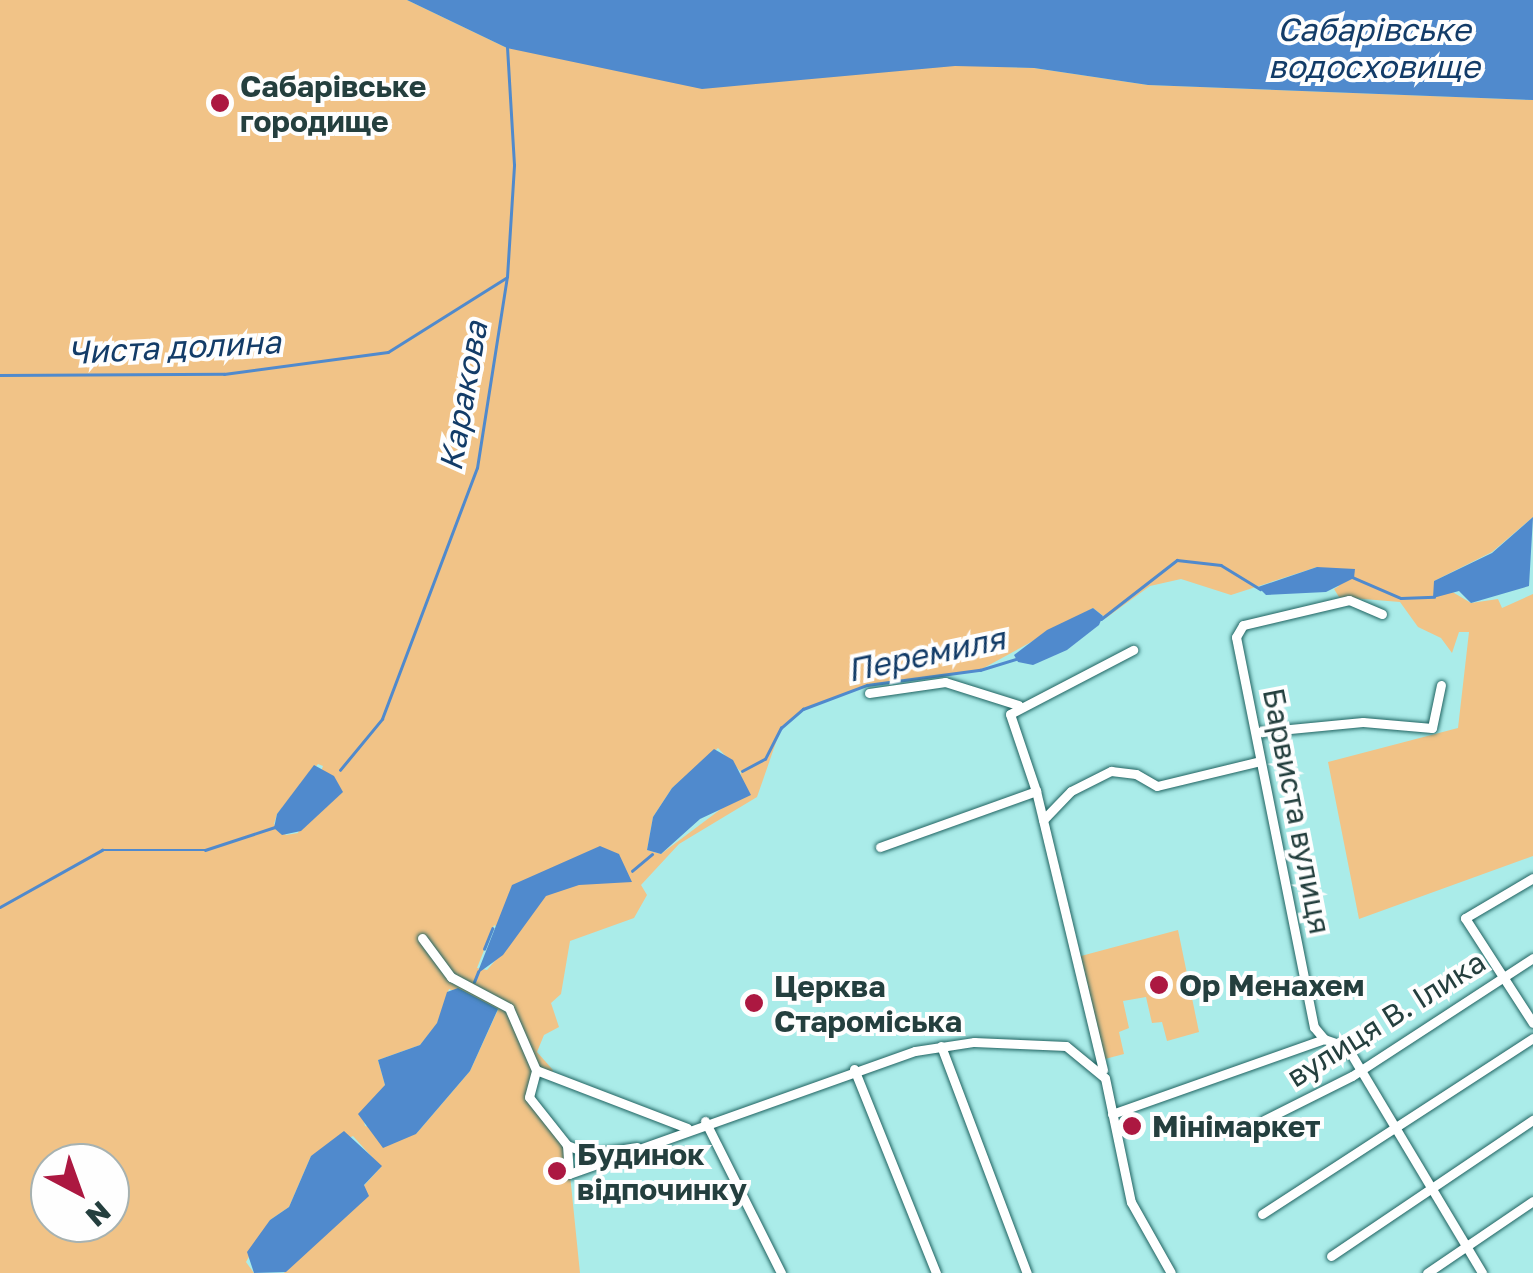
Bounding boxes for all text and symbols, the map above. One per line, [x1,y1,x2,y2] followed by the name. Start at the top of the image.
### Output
[1268,11,1480,86] water label: Сабарівське водосховище
[240,68,427,138] place label: Сабарівське городище
[209,92,231,114] marker: Сабарівське городище
[431,318,495,474] water label: Каракова
[66,322,282,372] water label: Чиста долина
[844,619,1008,689] water label: Перемиля
[1255,685,1339,937] street label: Барвиста вулиця
[1280,943,1492,1095] street label: вулиця В. Ілика
[1179,967,1364,1003] place label: Ор Менахем
[774,968,962,1038] place label: Церква Староміська
[1148,974,1170,996] marker: Ор Менахем
[743,992,765,1014] marker: Церква Староміська
[1152,1108,1321,1144] place label: Мінімаркет
[1121,1115,1143,1137] marker: Мінімаркет
[577,1136,747,1206] place label: Будинок відпочинку
[30,1143,130,1243] north arrow
[546,1160,568,1182] marker: Будинок відпочинку
[80,1195,118,1234] text: N

